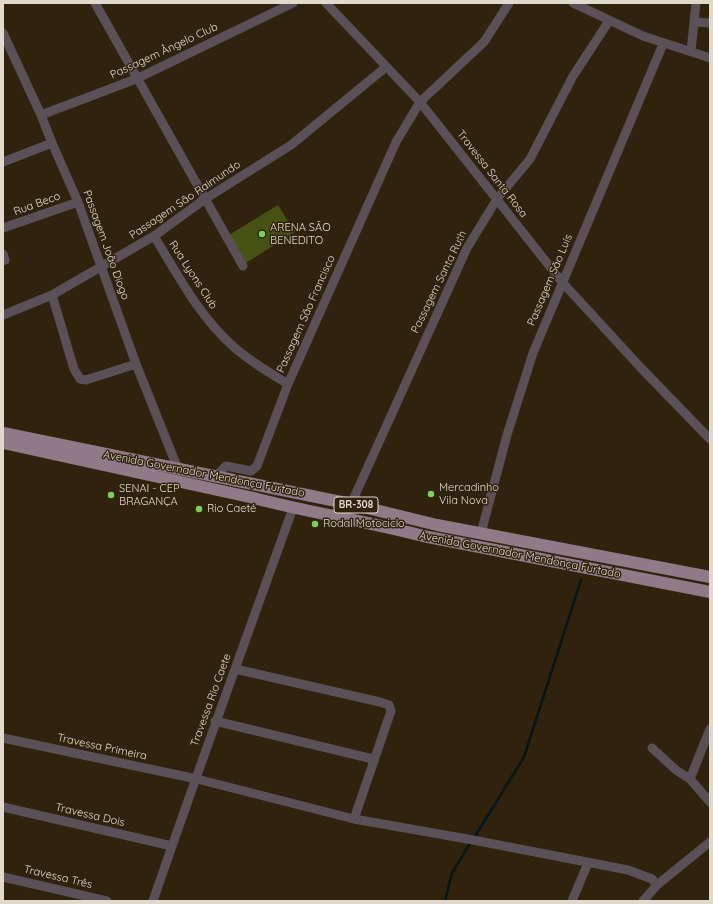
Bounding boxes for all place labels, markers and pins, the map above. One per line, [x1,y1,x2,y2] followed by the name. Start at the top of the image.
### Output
[270,221,331,247] place label: ARENA SÃO BENEDITO
[257,229,267,239] marker: ARENA SÃO BENEDITO
[439,481,499,507] place label: Mercadinho Vila Nova
[119,482,180,508] place label: SENAI - CEP BRAGANÇA
[426,489,436,499] marker: Mercadinho Vila Nova
[106,490,116,500] marker: SENAI - CEP BRAGANÇA
[207,502,256,516] place label: Rio Caeté
[194,504,204,514] marker: Rio Caeté
[323,517,405,531] place label: Rodal Motociclo
[310,519,320,529] marker: Rodal Motociclo

